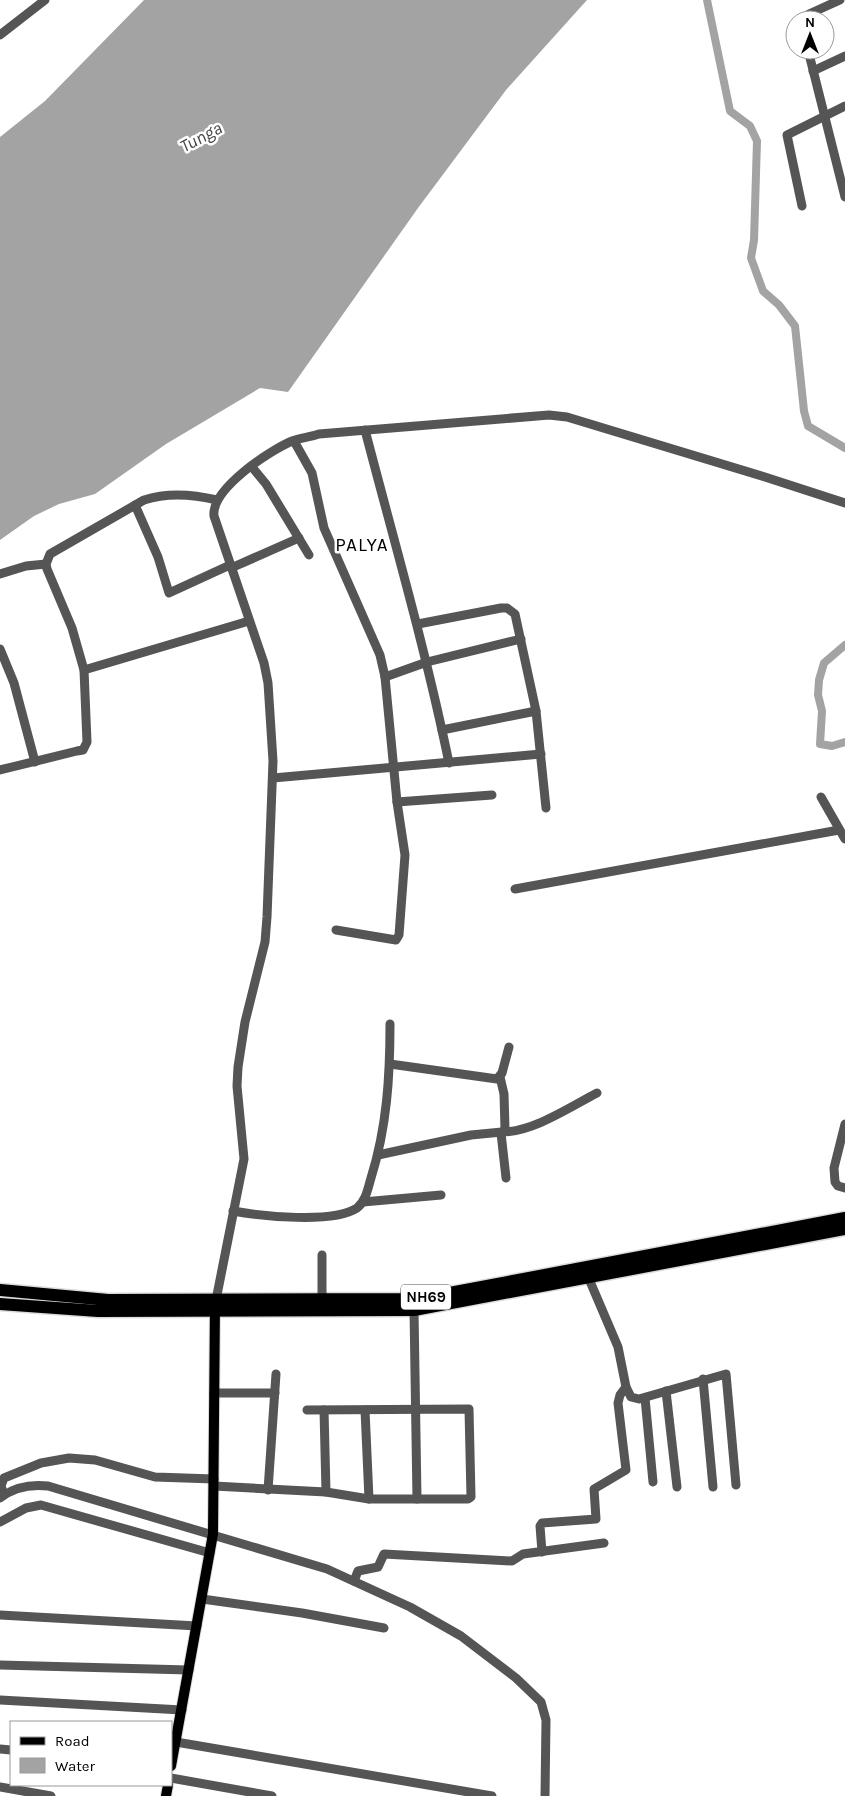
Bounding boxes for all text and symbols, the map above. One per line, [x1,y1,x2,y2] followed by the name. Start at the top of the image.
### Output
[785,10,835,60] north arrow
[805,14,815,31] text: N
[176,117,226,157] water label: Tunga
[335,534,389,556] district label: PALYA
[401,1284,451,1310] road number: NH69
[10,1721,172,1786] legend
[55,1732,90,1750] text: Road
[55,1757,96,1775] text: Water

